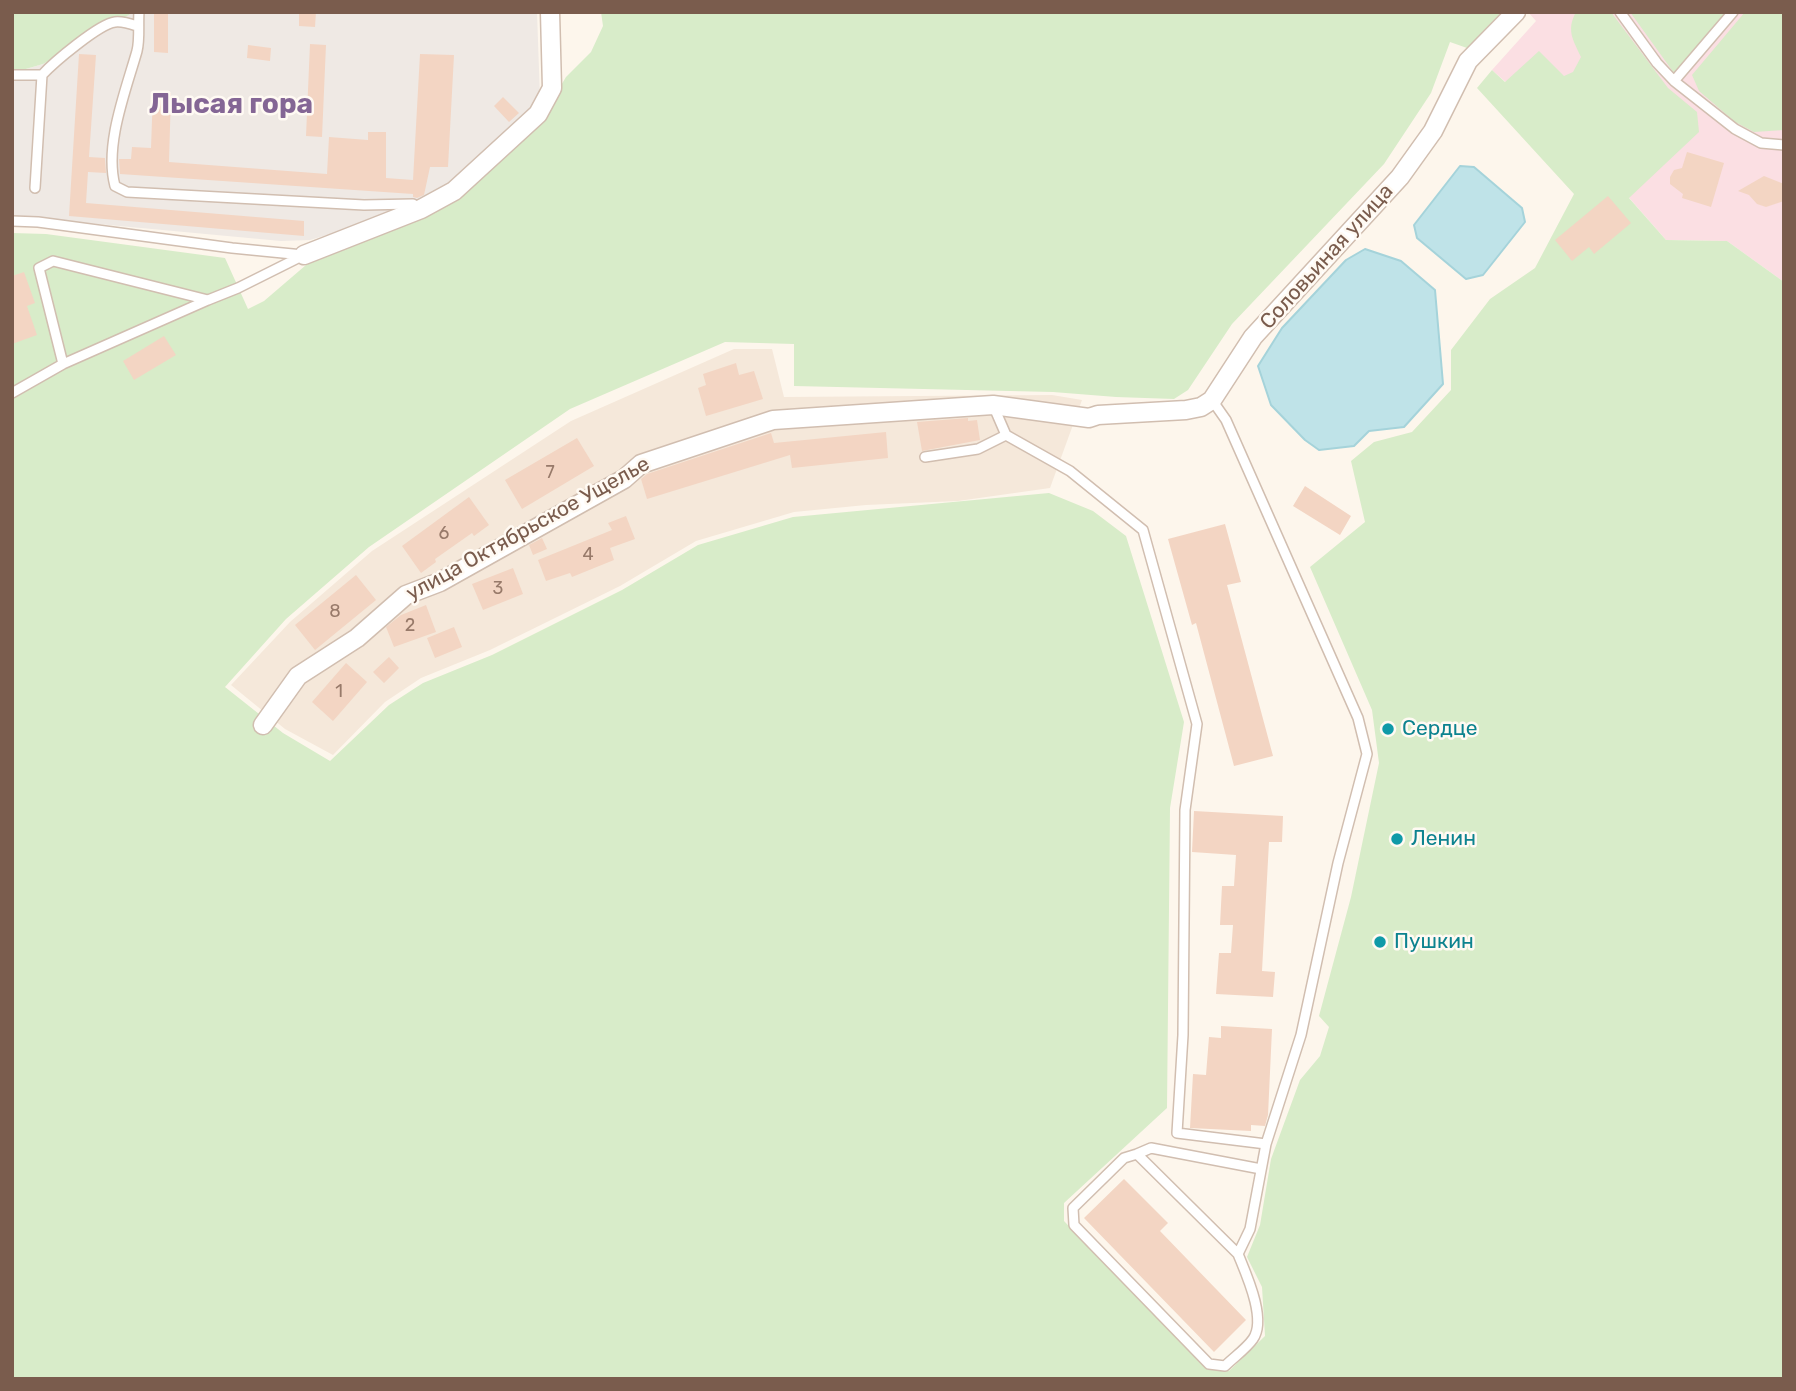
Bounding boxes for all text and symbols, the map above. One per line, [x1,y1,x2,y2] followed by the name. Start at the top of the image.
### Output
[149,88,313,122] district label: Лысая гора
[1255,179,1399,335] street label: Соловьиная улица
[402,451,654,607] street label: улица Октябрьское Ущелье
[545,462,555,484] house number: 7
[439,523,449,545] house number: 6
[582,544,594,566] house number: 4
[493,578,503,600] house number: 3
[329,601,341,623] house number: 8
[405,615,415,637] house number: 2
[335,681,343,703] house number: 1
[1402,716,1478,742] place label: Сердце
[1380,721,1396,737] marker: Сердце
[1411,826,1476,852] place label: Ленин
[1389,831,1405,847] marker: Ленин
[1394,929,1474,955] place label: Пушкин
[1372,934,1388,950] marker: Пушкин

